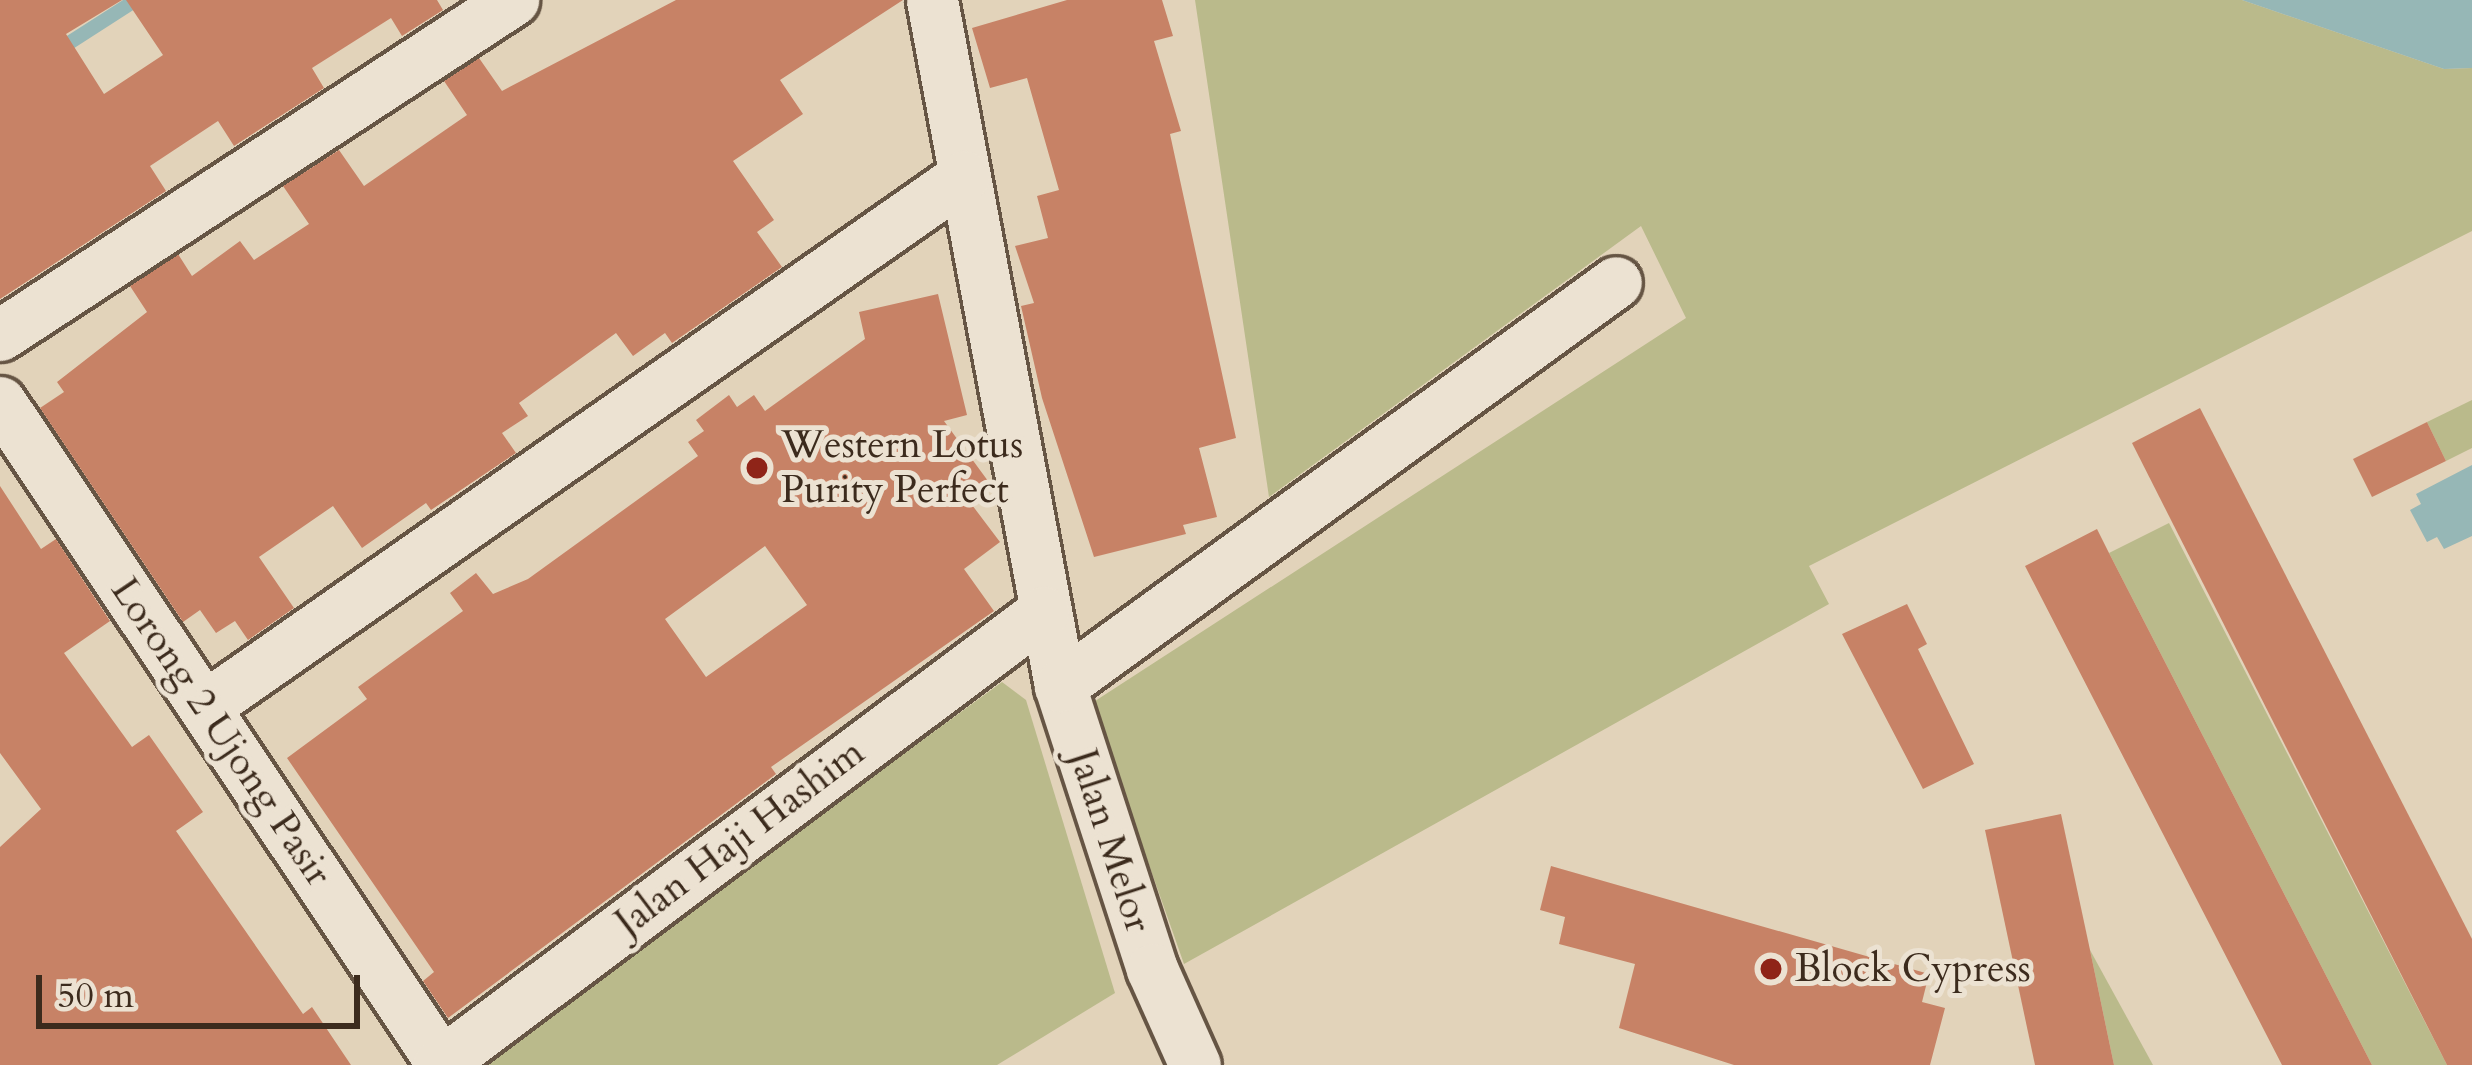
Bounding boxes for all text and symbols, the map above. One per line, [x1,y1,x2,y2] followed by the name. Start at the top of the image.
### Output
[781,423,1023,514] place label: Western Lotus Purity Perfect
[744,455,770,481] marker: Western Lotus Purity Perfect
[101,569,341,895] street label: Lorong 2 Ujong Pasir
[606,729,874,947] street label: Jalan Haji Hashim
[1059,744,1161,938] street label: Jalan Melor
[1795,946,2031,992] place label: Block Cypress
[42,951,366,1025] scale bar
[1758,956,1784,982] marker: Block Cypress
[57,971,134,1020] text: 50 m

